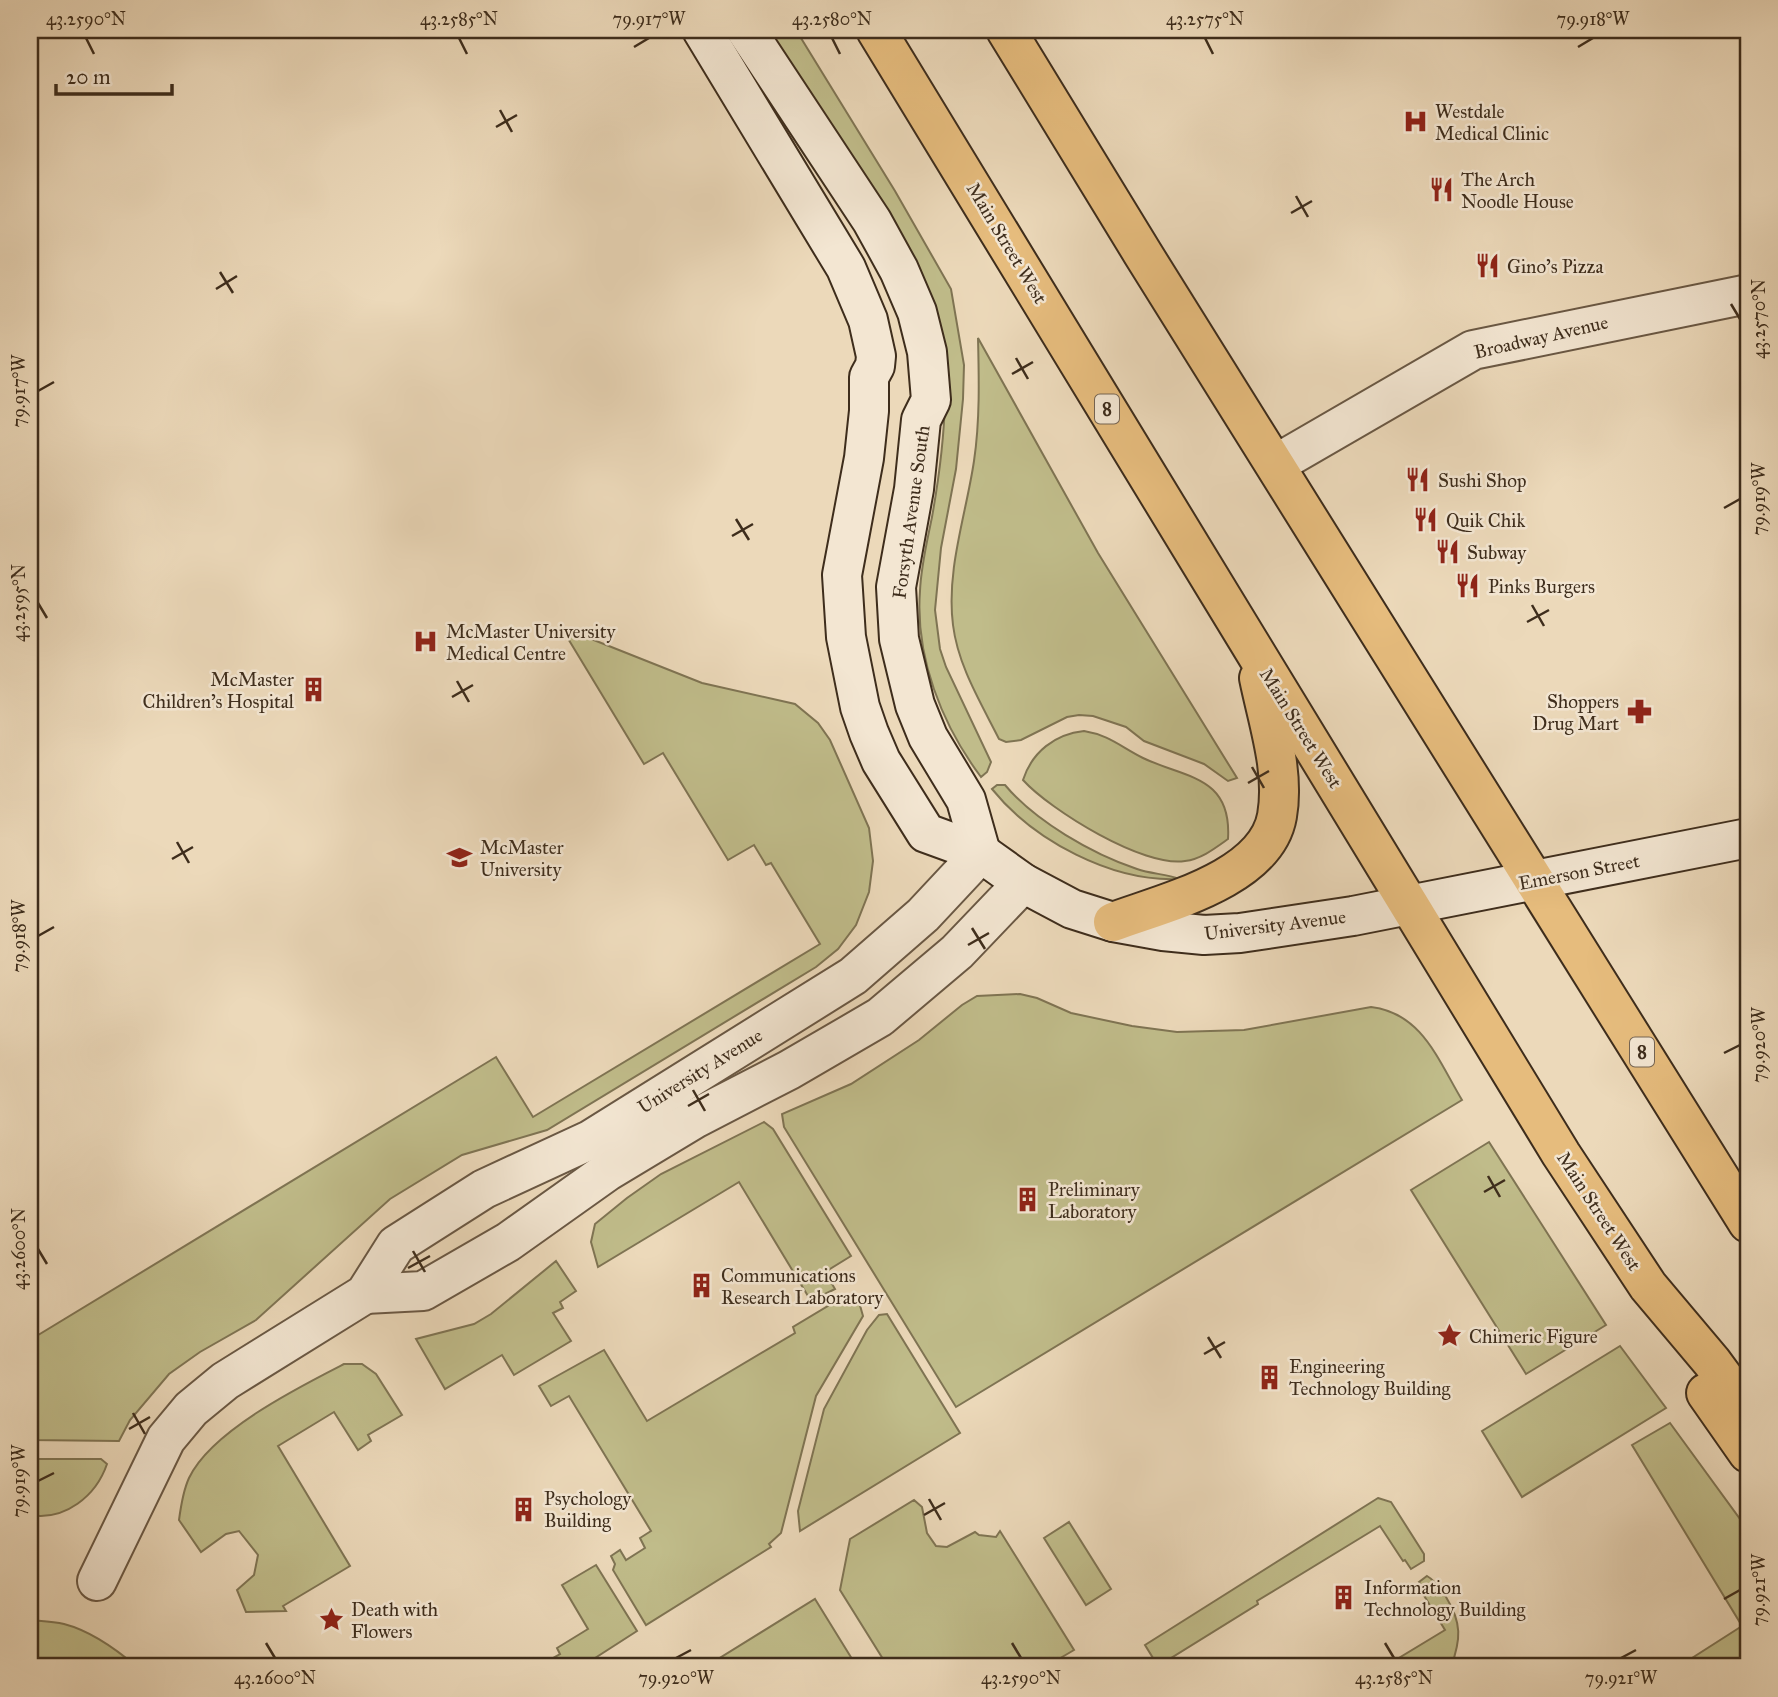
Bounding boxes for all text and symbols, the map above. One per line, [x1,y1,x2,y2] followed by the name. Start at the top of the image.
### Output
[46,8,126,30] text: 43.2590°N
[420,8,498,30] text: 43.2585°N
[613,8,686,30] text: 79.917°W
[792,8,872,30] text: 43.2580°N
[1166,8,1244,30] text: 43.2575°N
[1557,8,1630,30] text: 79.918°W
[56,52,172,96] scale bar
[66,64,111,90] text: 20 m
[1435,100,1549,145] place label: Westdale Medical Clinic
[1401,108,1429,136] hospital icon: Westdale Medical Clinic
[1461,168,1574,213] place label: The Arch Noodle House
[1427,176,1455,204] restaurant icon: The Arch Noodle House
[962,178,1052,308] street label: Main Street West
[1473,252,1501,280] restaurant icon: Gino's Pizza
[1507,255,1604,278] place label: Gino's Pizza
[1748,279,1770,359] text: 43.2570°N
[1472,310,1610,364] street label: Broadway Avenue
[8,354,30,427] text: 79.917°W
[1095,394,1119,424] road number: 8
[887,423,935,600] street label: Forsyth Avenue South
[1748,462,1770,535] text: 79.919°W
[1404,466,1432,494] restaurant icon: Sushi Shop
[1438,469,1527,492] place label: Sushi Shop
[1412,506,1440,534] restaurant icon: Quik Chik
[1446,509,1525,532] place label: Quik Chik
[1433,538,1461,566] restaurant icon: Subway
[1467,541,1527,564] place label: Subway
[8,564,30,642] text: 43.2595°N
[1454,572,1482,600] restaurant icon: Pinks Burgers
[1488,575,1595,599] place label: Pinks Burgers
[446,620,616,665] place label: McMaster University Medical Centre
[412,628,440,656] hospital icon: McMaster University Medical Centre
[1255,664,1347,793] street label: Main Street West
[142,668,295,713] place label: McMaster Children's Hospital
[300,676,328,704] building icon: McMaster Children's Hospital
[1532,690,1619,736] place label: Shoppers Drug Mart
[1625,698,1653,726] pharmacy icon: Shoppers Drug Mart
[480,836,565,881] place label: McMaster University
[446,844,474,872] school or university icon: McMaster University
[1517,849,1642,895] street label: Emerson Street
[8,899,30,972] text: 79.918°W
[1203,905,1347,945] street label: University Avenue
[1748,1006,1770,1083] text: 79.920°W
[633,1023,767,1119] street label: University Avenue
[1630,1037,1654,1066] road number: 8
[1552,1147,1646,1275] street label: Main Street West
[1048,1178,1141,1223] place label: Preliminary Laboratory
[1014,1186,1042,1214] building icon: Preliminary Laboratory
[8,1208,30,1290] text: 43.2600°N
[721,1264,884,1309] place label: Communications Research Laboratory
[687,1272,715,1300] building icon: Communications Research Laboratory
[1435,1322,1463,1350] place icon: Chimeric Figure
[1469,1325,1598,1349] place label: Chimeric Figure
[1289,1355,1451,1401] place label: Engineering Technology Building
[1255,1363,1283,1391] building icon: Engineering Technology Building
[8,1444,30,1517] text: 79.919°W
[544,1487,632,1533] place label: Psychology Building
[510,1495,538,1523] building icon: Psychology Building
[1748,1553,1770,1626] text: 79.921°W
[1364,1576,1526,1622] place label: Information Technology Building
[1330,1584,1358,1612] building icon: Information Technology Building
[351,1598,439,1643] place label: Death with Flowers
[317,1606,345,1634] place icon: Death with Flowers
[234,1667,316,1689] text: 43.2600°N
[638,1667,715,1689] text: 79.920°W
[981,1667,1061,1689] text: 43.2590°N
[1355,1667,1433,1689] text: 43.2585°N
[1585,1667,1658,1689] text: 79.921°W

